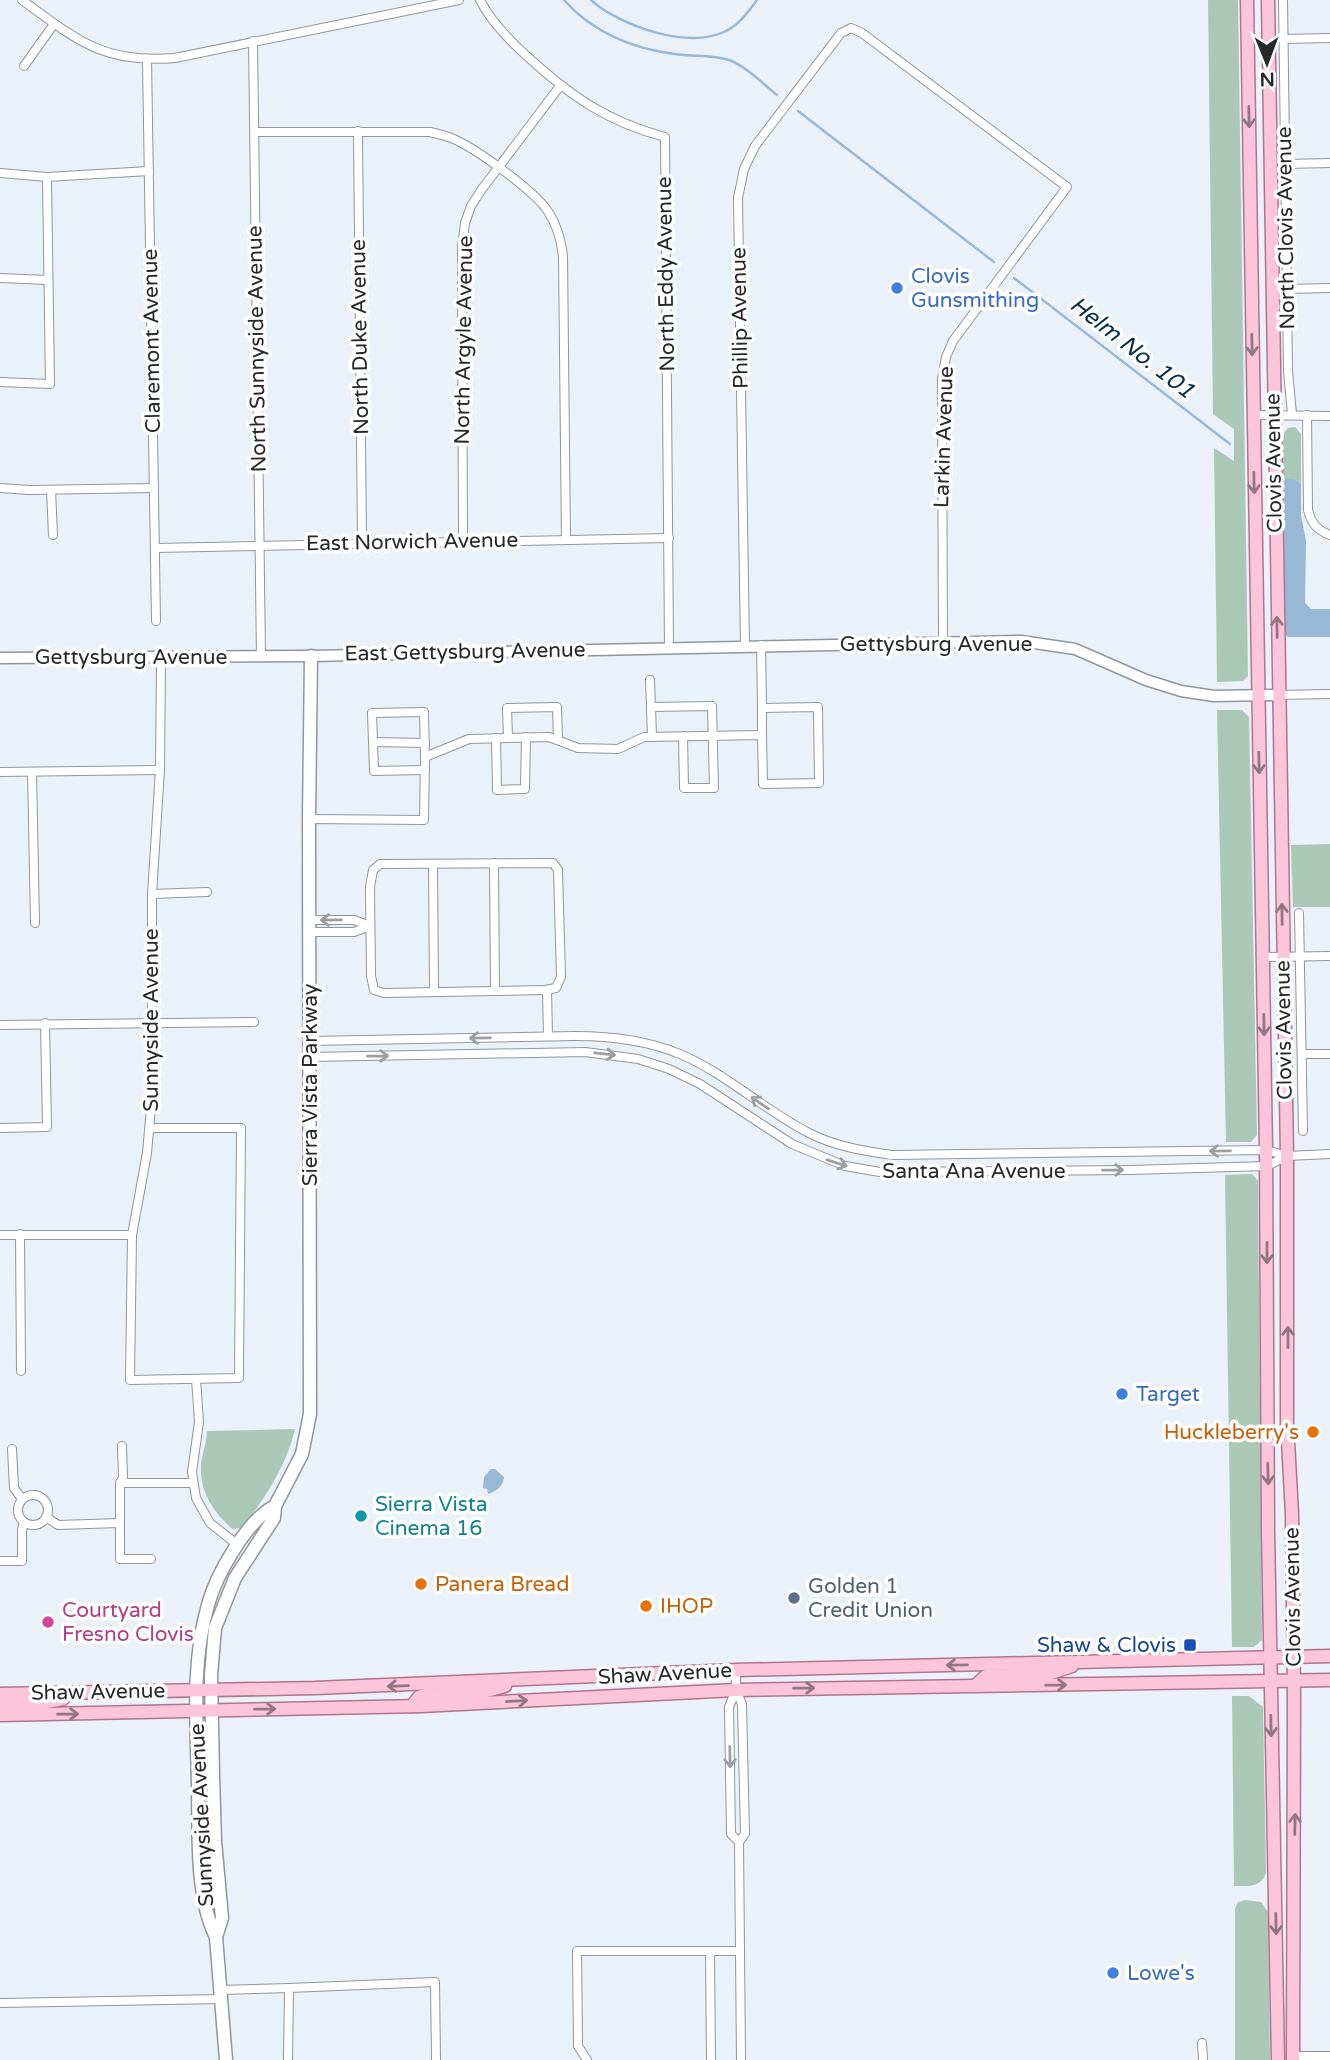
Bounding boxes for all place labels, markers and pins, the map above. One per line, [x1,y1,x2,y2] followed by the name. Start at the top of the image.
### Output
[911,264,1039,313] place label: Clovis Gunsmithing
[889,280,905,296] marker: Clovis Gunsmithing
[1136,1382,1200,1407] place label: Target
[1114,1386,1130,1402] marker: Target
[1164,1420,1299,1445] place label: Huckleberry's
[1305,1424,1321,1440] marker: Huckleberry's
[375,1492,488,1541] place label: Sierra Vista Cinema 16
[353,1508,369,1524] marker: Sierra Vista Cinema 16
[435,1572,569,1597] place label: Panera Bread
[808,1574,933,1623] place label: Golden 1 Credit Union
[413,1576,429,1592] marker: Panera Bread
[786,1590,802,1606] marker: Golden 1 Credit Union
[660,1594,713,1619] place label: IHOP
[62,1598,194,1647] place label: Courtyard Fresno Clovis
[638,1598,654,1614] marker: IHOP
[40,1614,56,1630] marker: Courtyard Fresno Clovis
[1037,1633,1176,1658] place label: Shaw & Clovis
[1182,1637,1198,1653] marker: Shaw & Clovis
[1127,1961,1195,1986] place label: Lowe's
[1105,1965,1121,1981] marker: Lowe's

